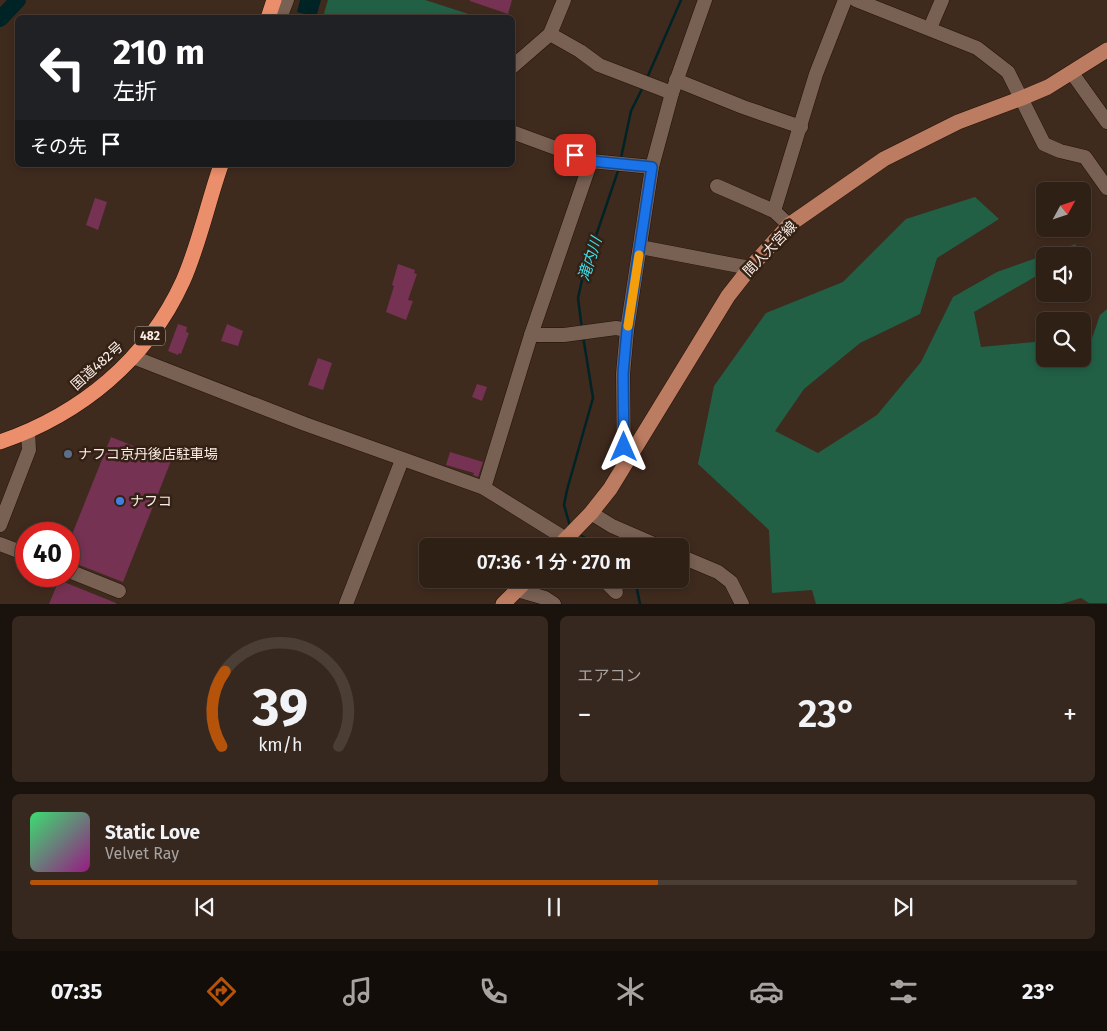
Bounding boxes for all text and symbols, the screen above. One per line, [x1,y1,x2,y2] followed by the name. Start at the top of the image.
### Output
[113,31,205,73] text: 210 m
[30,35,95,100] icon: left
[113,78,157,105] text: 左折
[97,130,125,158] icon: arrive
[554,134,596,176] pin
[30,135,87,158] text: その先
[561,141,589,169] icon: arrive
[1036,182,1091,238] north arrow
[1036,182,1091,367] map controls
[740,218,800,280] street label: 間人大宮線
[574,233,606,283] water label: 滝内川
[1036,247,1091,302] button: sound
[1036,312,1091,367] button: search
[135,326,165,346] road number: 482
[68,338,126,394] street label: 国道482号
[597,420,649,472] position arrow
[78,446,218,463] place label: ナフコ京丹後店駐車場
[62,448,74,460] marker: ナフコ京丹後店駐車場
[130,493,172,510] place label: ナフコ
[114,495,126,507] marker: ナフコ
[15,522,80,587] speed limit sign: 40
[477,551,631,574] text: 07:36 · 1 分 · 270 m
[578,666,642,685] text: エアコン
[251,676,308,739] text: 39
[798,691,857,737] text: 23°
[578,698,592,731] text: −
[1063,698,1077,731] text: +
[258,734,302,756] text: km/h
[105,821,200,844] text: Static Love
[105,844,179,863] text: Velvet Ray
[191,893,219,921] icon: previous
[540,893,568,921] icon: pause
[889,893,917,921] icon: next
[204,974,239,1009] icon: directions
[340,974,375,1009] icon: music
[476,974,511,1009] icon: phone
[613,974,648,1009] icon: climate
[749,974,784,1009] icon: car
[886,974,921,1009] icon: filters
[51,978,102,1005] text: 07:35
[1022,978,1056,1005] text: 23°

